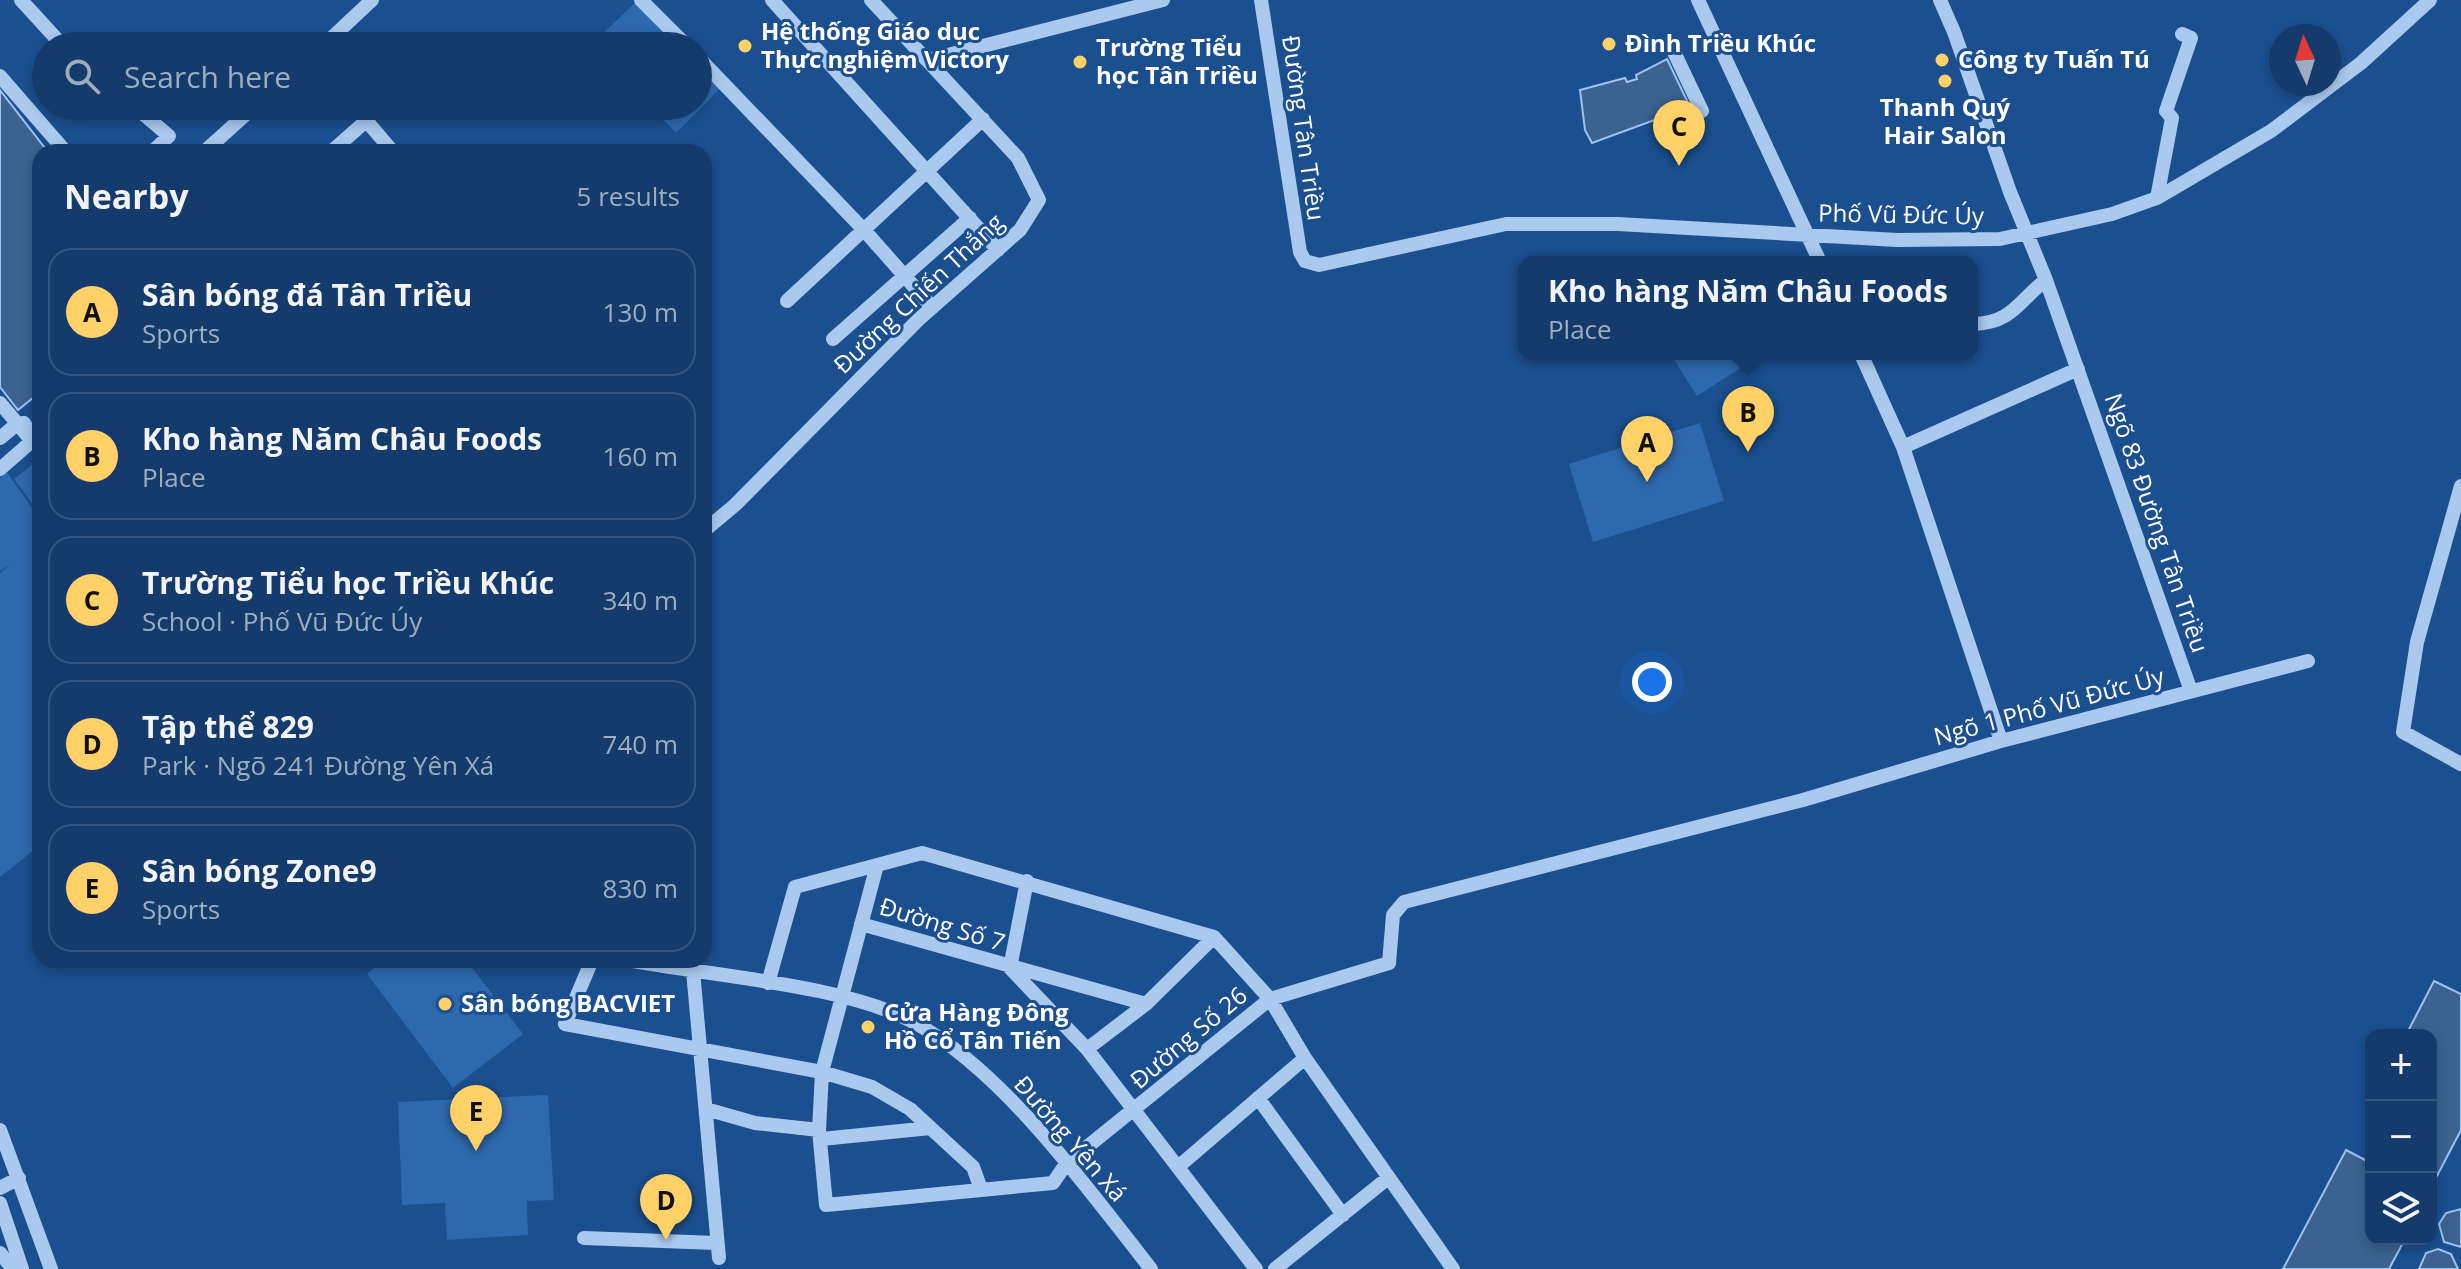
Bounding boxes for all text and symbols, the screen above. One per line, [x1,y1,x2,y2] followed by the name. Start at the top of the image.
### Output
[761,14,1009,75] place label: Hệ thống Giáo dục Thực nghiệm Victory
[2269,24,2341,96] north arrow
[1625,26,1816,59] place label: Đình Triều Khúc
[1096,30,1258,91] place label: Trường Tiểu học Tân Triều
[32,32,712,120] search box
[1275,33,1334,223] street label: Đường Tân Triều
[1600,35,1618,53] marker: Đình Triều Khúc
[736,37,754,55] marker: Hệ thống Giáo dục Thực nghiệm Victory
[1958,42,2150,75] place label: Công ty Tuấn Tú
[1933,51,1951,69] marker: Công ty Tuấn Tú
[1071,53,1089,71] marker: Trường Tiểu học Tân Triều
[60,54,104,98] icon: search
[124,56,291,97] text: Search here
[1936,72,1954,90] marker: Thanh Quý Hair Salon
[1880,90,2011,151] place label: Thanh Quý Hair Salon
[1653,100,1705,166] pin: C
[64,173,189,219] text: Nearby
[577,178,680,214] text: 5 results
[1818,196,1985,231] street label: Phố Vũ Đức Úy
[826,205,1010,380] street label: Đường Chiến Thắng
[1518,256,1978,360] popup
[1548,270,1948,311] text: Kho hàng Năm Châu Foods
[142,274,472,315] text: Sân bóng đá Tân Triều
[83,294,101,330] text: A
[603,294,678,330] text: 130 m
[1548,311,1612,347] text: Place
[142,315,220,351] text: Sports
[1722,386,1774,452] pin: B
[2098,388,2217,657] street label: Ngõ 83 Đường Tân Triều
[1621,416,1673,482] pin: A
[142,418,542,459] text: Kho hàng Năm Châu Foods
[83,438,101,474] text: B
[603,438,678,474] text: 160 m
[142,459,206,495] text: Place
[142,562,554,603] text: Trường Tiểu học Triều Khúc
[84,582,100,618] text: C
[603,582,678,618] text: 340 m
[142,603,422,639] text: School · Phố Vũ Đức Úy
[1930,659,2168,752] street label: Ngõ 1 Phố Vũ Đức Úy
[1632,662,1672,702] your location
[142,706,314,747] text: Tập thể 829
[82,726,102,762] text: D
[603,726,678,762] text: 740 m
[142,747,494,783] text: Park · Ngõ 241 Đường Yên Xá
[142,850,377,891] text: Sân bóng Zone9
[85,870,99,906] text: E
[603,870,678,906] text: 830 m
[876,889,1009,958] street label: Đường Số 7
[142,891,220,927] text: Sports
[1123,978,1254,1096] street label: Đường Số 26
[461,986,675,1019] place label: Sân bóng BACVIET
[436,995,454,1013] marker: Sân bóng BACVIET
[884,995,1069,1056] place label: Cửa Hàng Đông Hồ Cổ Tân Tiến
[859,1018,877,1036] marker: Cửa Hàng Đông Hồ Cổ Tân Tiến
[2365,1029,2437,1245] map controls
[2365,1029,2437,1101] button: +
[1007,1068,1135,1208] street label: Đường Yên Xá
[450,1085,502,1151] pin: E
[2365,1101,2437,1173] button: −
[2365,1173,2437,1245] button: layers
[640,1174,692,1240] pin: D

